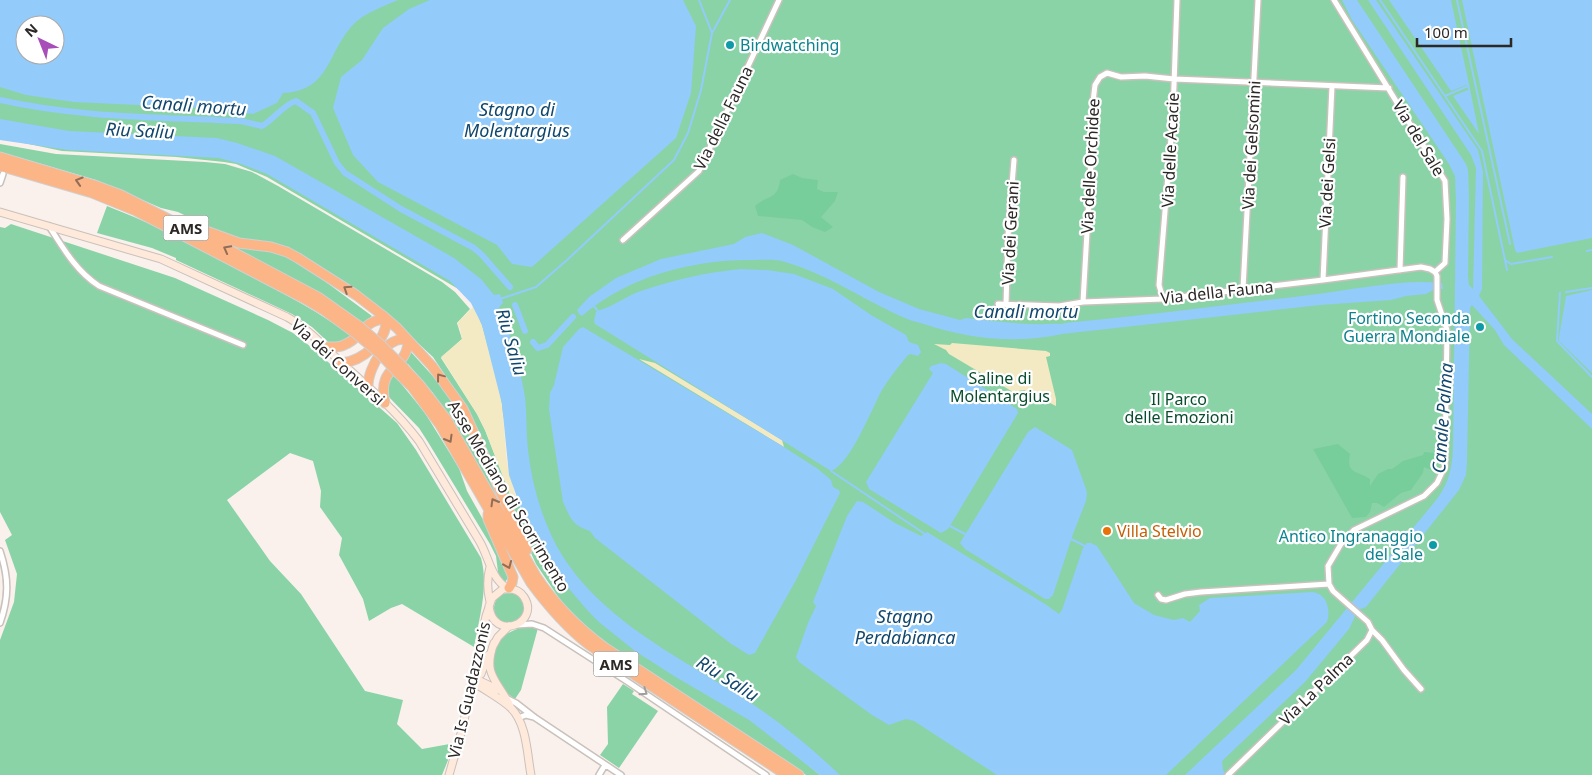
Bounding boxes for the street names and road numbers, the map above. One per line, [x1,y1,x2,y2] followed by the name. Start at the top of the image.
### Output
[688,62,758,174] street label: Via della Fauna
[1237,80,1265,210] street label: Via dei Gelsomini
[1156,92,1184,208] street label: Via delle Acacie
[1388,96,1450,180] street label: Via del Sale
[1075,98,1105,234] street label: Via delle Orchidee
[1314,137,1340,229] street label: Via dei Gelsi
[996,181,1024,285] street label: Via dei Gerani
[164,216,208,240] road number: AMS
[1160,275,1274,309] street label: Via della Fauna
[286,314,390,410] street label: Via dei Conversi
[443,396,575,596] street label: Asse Mediano di Scorrimento
[443,619,495,761] street label: Via Is Guadazzonis
[1274,648,1358,730] street label: Via La Palma
[594,652,638,676] road number: AMS

